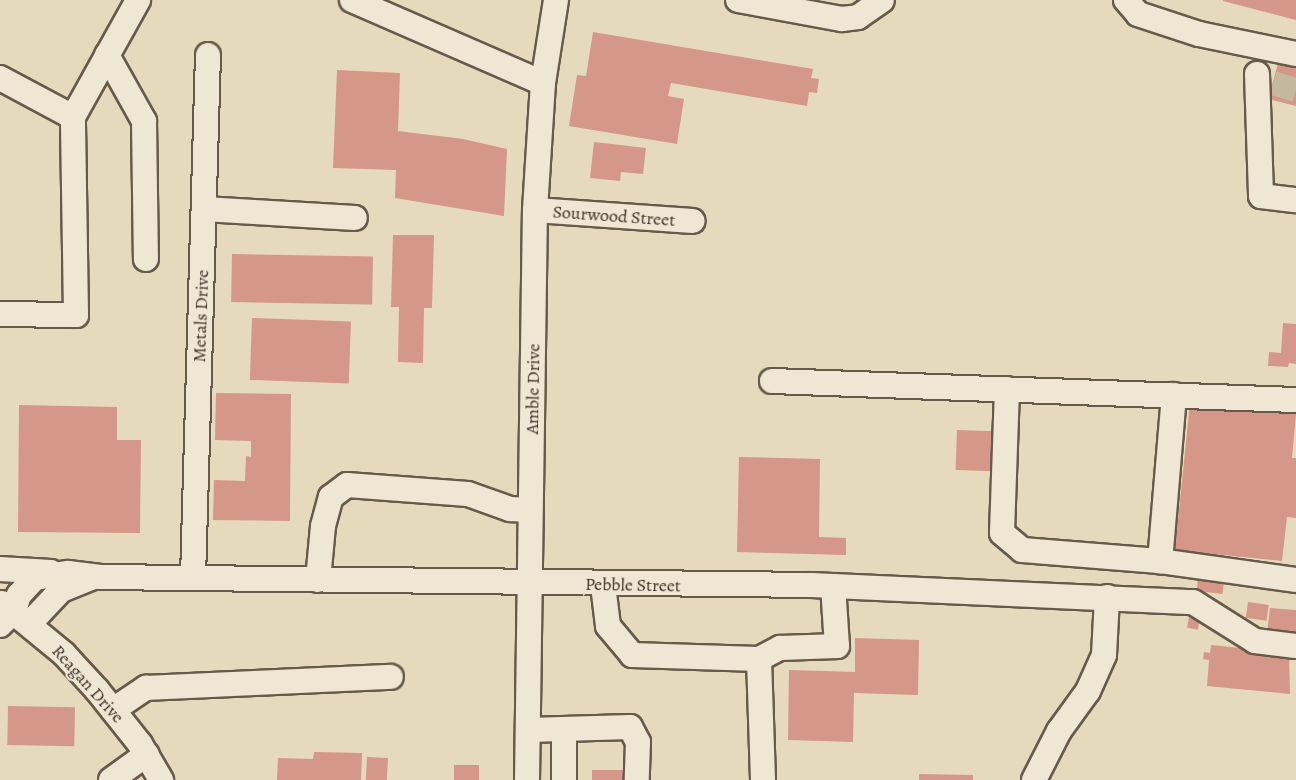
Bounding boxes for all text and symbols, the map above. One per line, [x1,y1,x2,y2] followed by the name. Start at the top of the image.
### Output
[552,201,676,231] street label: Sourwood Street
[189,269,213,363] street label: Metals Drive
[521,343,545,435] street label: Amble Drive
[585,573,681,597] street label: Pebble Street
[47,640,129,728] street label: Reagan Drive

